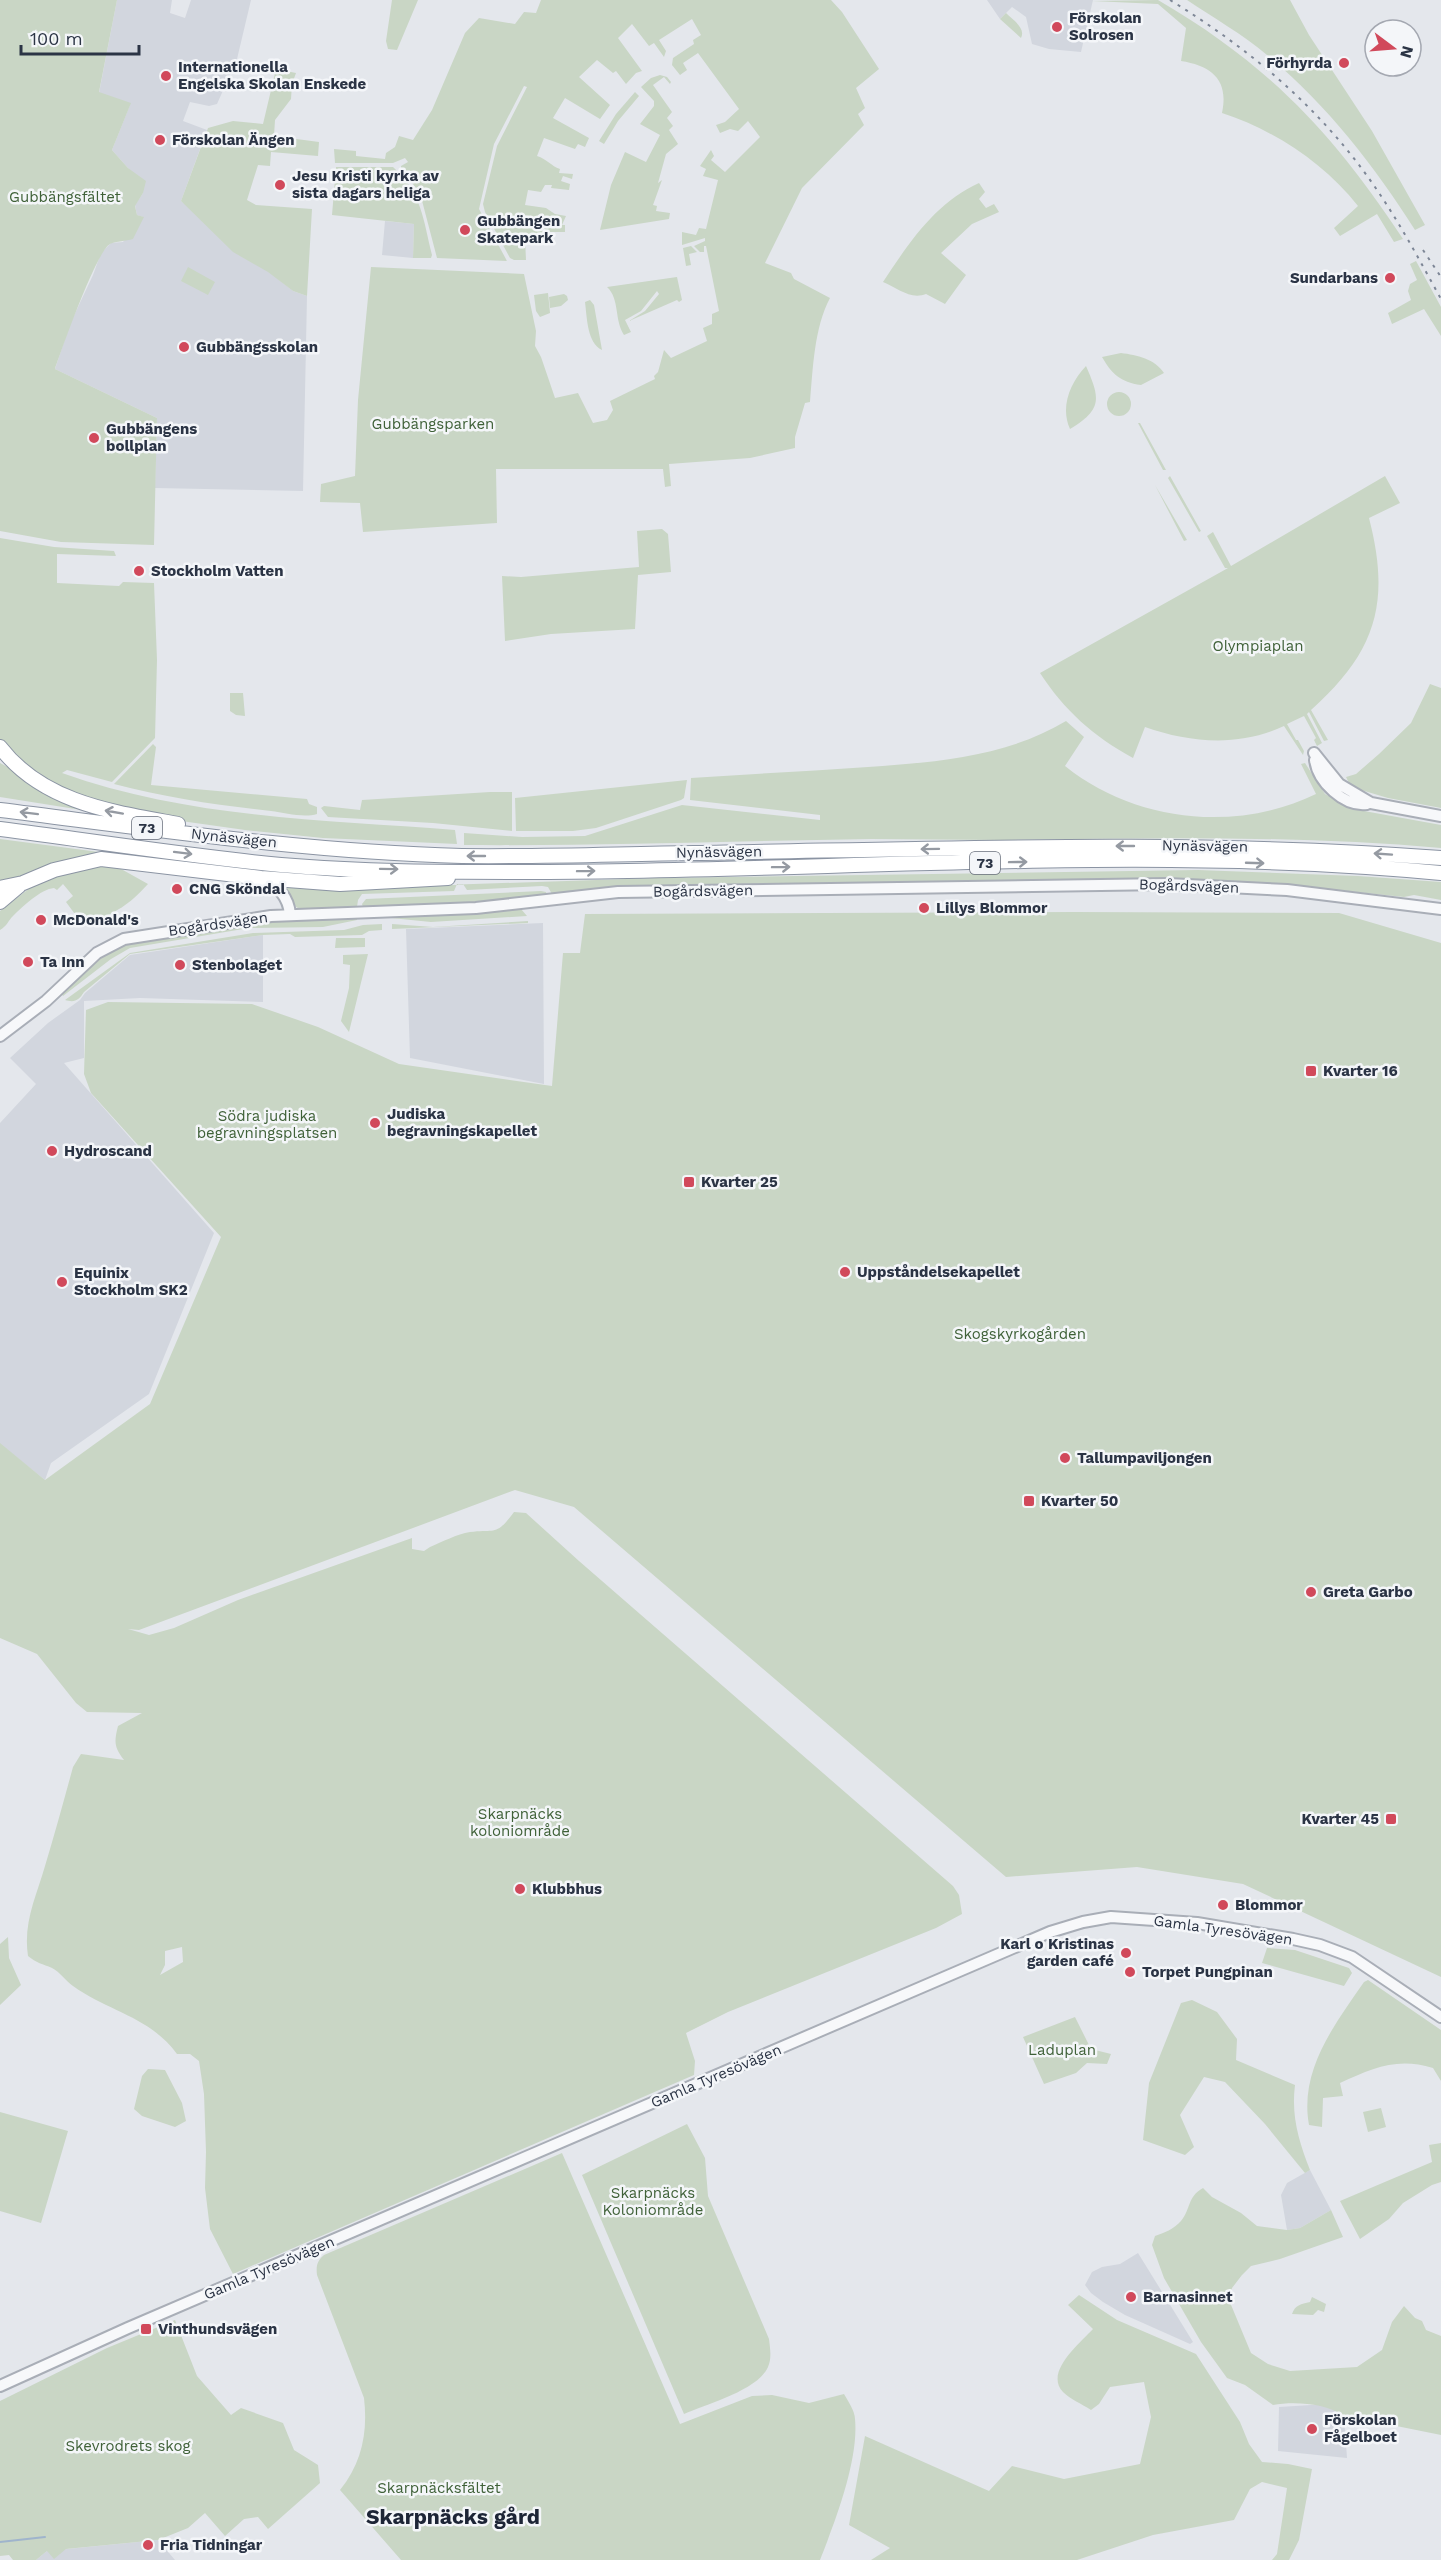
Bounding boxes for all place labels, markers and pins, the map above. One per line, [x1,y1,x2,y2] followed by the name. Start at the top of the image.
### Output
[1069,9,1142,44] place label: Förskolan Solrosen
[1050,20,1064,34] marker: Förskolan Solrosen
[1266,54,1332,72] place label: Förhyrda
[1337,56,1351,70] marker: Förhyrda
[178,58,367,93] place label: Internationella Engelska Skolan Enskede
[159,69,173,83] marker: Internationella Engelska Skolan Enskede
[172,131,294,149] place label: Förskolan Ängen
[153,133,167,147] marker: Förskolan Ängen
[292,167,440,202] place label: Jesu Kristi kyrka av sista dagars heliga
[273,178,287,192] marker: Jesu Kristi kyrka av sista dagars heliga
[477,212,560,247] place label: Gubbängen Skatepark
[458,223,472,237] marker: Gubbängen Skatepark
[1290,269,1378,287] place label: Sundarbans
[1383,271,1397,285] marker: Sundarbans
[196,338,318,356] place label: Gubbängsskolan
[177,340,191,354] marker: Gubbängsskolan
[106,420,197,455] place label: Gubbängens bollplan
[87,431,101,445] marker: Gubbängens bollplan
[151,562,284,580] place label: Stockholm Vatten
[132,564,146,578] marker: Stockholm Vatten
[189,880,285,898] place label: CNG Sköndal
[170,882,184,896] marker: CNG Sköndal
[936,899,1048,917] place label: Lillys Blommor
[917,901,931,915] marker: Lillys Blommor
[53,911,139,929] place label: McDonald's
[34,913,48,927] marker: McDonald's
[40,953,85,971] place label: Ta Inn
[21,955,35,969] marker: Ta Inn
[192,956,282,974] place label: Stenbolaget
[173,958,187,972] marker: Stenbolaget
[1323,1062,1398,1080] place label: Kvarter 16
[1304,1064,1318,1078] marker: Kvarter 16
[387,1105,537,1140] place label: Judiska begravningskapellet
[368,1116,382,1130] marker: Judiska begravningskapellet
[64,1142,152,1160] place label: Hydroscand
[45,1144,59,1158] marker: Hydroscand
[701,1173,778,1191] place label: Kvarter 25
[682,1175,696,1189] marker: Kvarter 25
[857,1263,1020,1281] place label: Uppståndelsekapellet
[74,1264,188,1299] place label: Equinix Stockholm SK2
[838,1265,852,1279] marker: Uppståndelsekapellet
[55,1275,69,1289] marker: Equinix Stockholm SK2
[1077,1449,1212,1467] place label: Tallumpaviljongen
[1058,1451,1072,1465] marker: Tallumpaviljongen
[1041,1492,1118,1510] place label: Kvarter 50
[1022,1494,1036,1508] marker: Kvarter 50
[1323,1583,1413,1601] place label: Greta Garbo
[1304,1585,1318,1599] marker: Greta Garbo
[1301,1810,1379,1828] place label: Kvarter 45
[1384,1812,1398,1826] marker: Kvarter 45
[532,1880,602,1898] place label: Klubbhus
[513,1882,527,1896] marker: Klubbhus
[1235,1896,1303,1914] place label: Blommor
[1216,1898,1230,1912] marker: Blommor
[1000,1935,1114,1970] place label: Karl o Kristinas garden café
[1119,1946,1133,1960] marker: Karl o Kristinas garden café
[1142,1963,1273,1981] place label: Torpet Pungpinan
[1123,1965,1137,1979] marker: Torpet Pungpinan
[1143,2288,1233,2306] place label: Barnasinnet
[1124,2290,1138,2304] marker: Barnasinnet
[158,2320,277,2338] place label: Vinthundsvägen
[139,2322,153,2336] marker: Vinthundsvägen
[1324,2411,1397,2446] place label: Förskolan Fågelboet
[1305,2422,1319,2436] marker: Förskolan Fågelboet
[160,2536,263,2554] place label: Fria Tidningar
[141,2538,155,2552] marker: Fria Tidningar

